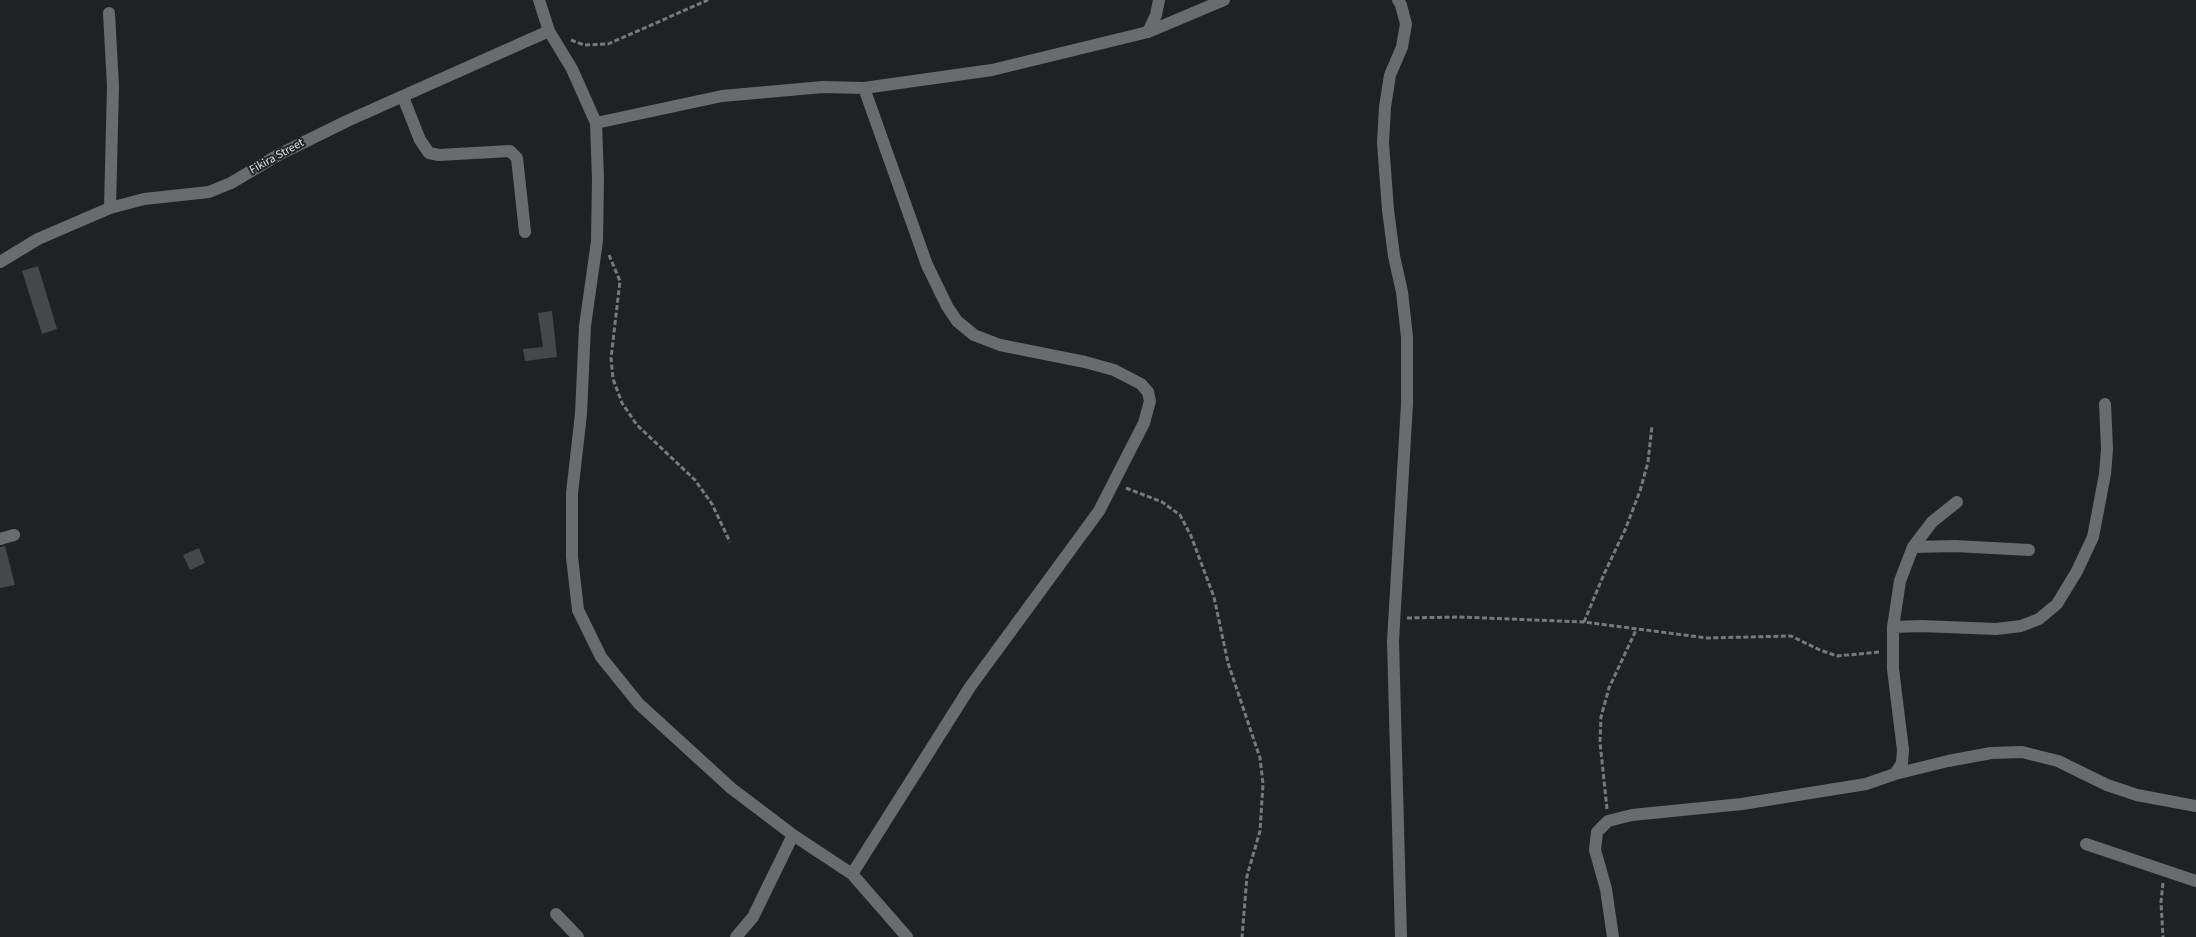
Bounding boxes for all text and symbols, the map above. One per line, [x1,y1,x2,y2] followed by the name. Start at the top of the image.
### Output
[247,136,307,178] street label: Fikira Street

